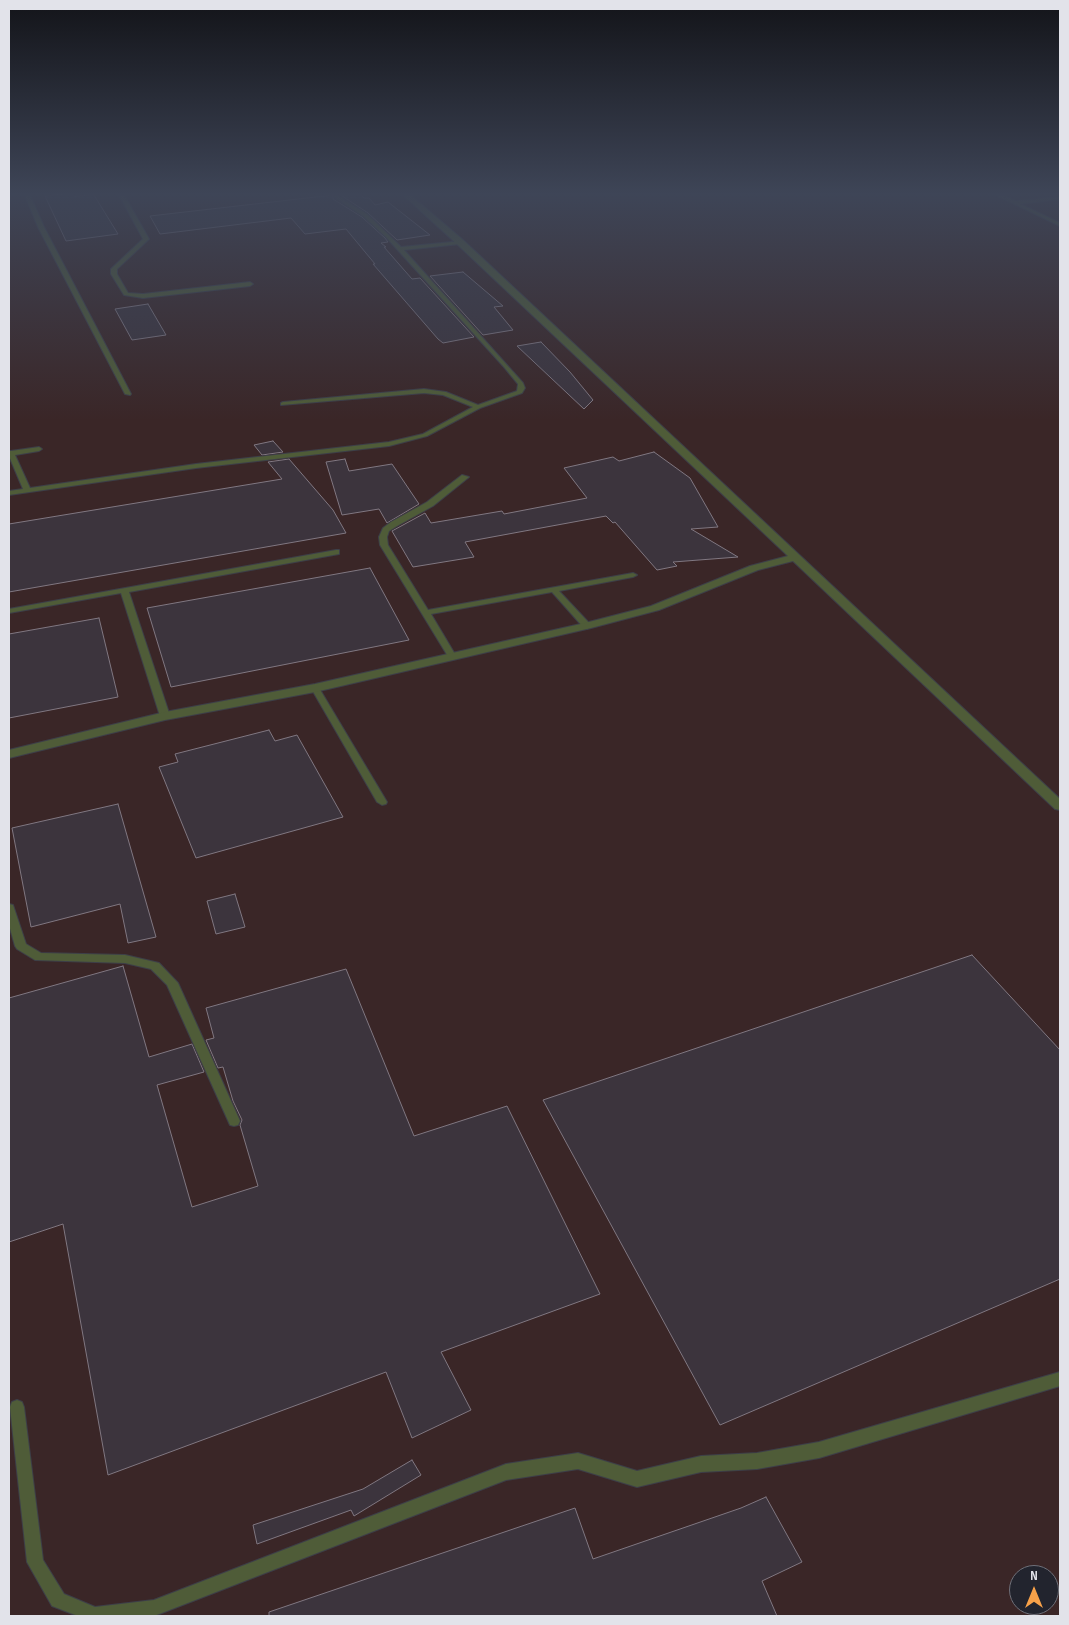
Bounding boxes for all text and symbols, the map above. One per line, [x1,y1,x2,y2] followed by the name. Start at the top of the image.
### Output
[1009,1565,1059,1615] north arrow
[1030,1567,1038,1584] text: N

